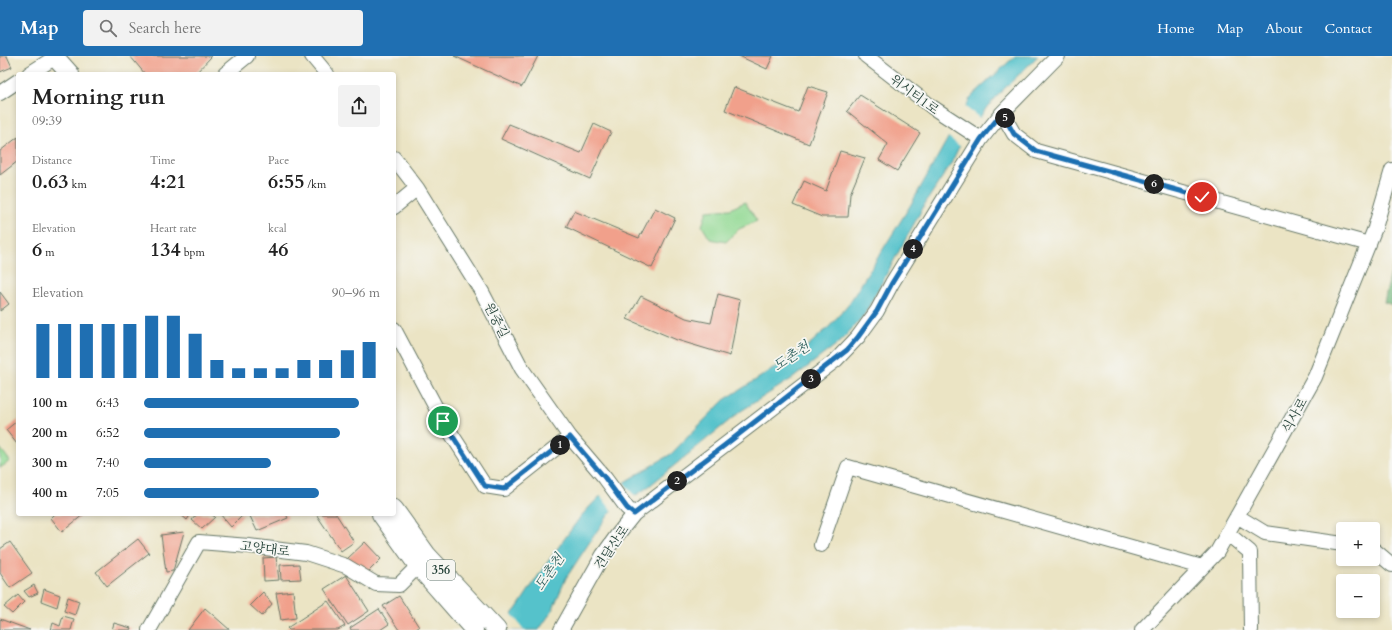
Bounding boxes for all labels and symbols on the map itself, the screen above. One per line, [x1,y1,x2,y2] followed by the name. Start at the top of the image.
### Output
[886,70,943,119] street label: 위시티1로
[995,108,1015,128] pin: 5
[1144,174,1164,194] pin: 6
[1185,180,1219,214] pin
[903,239,923,259] pin: 4
[480,300,513,341] street label: 원중길
[769,336,815,376] water label: 도촌천
[801,369,821,389] pin: 3
[1278,394,1312,436] street label: 식사로
[426,404,460,438] pin
[550,435,570,455] pin: 1
[667,471,687,491] pin: 2
[590,521,634,573] street label: 견달산로
[239,537,291,561] street label: 고양대로
[530,549,569,594] water label: 도촌천
[427,560,455,580] road number: 356

